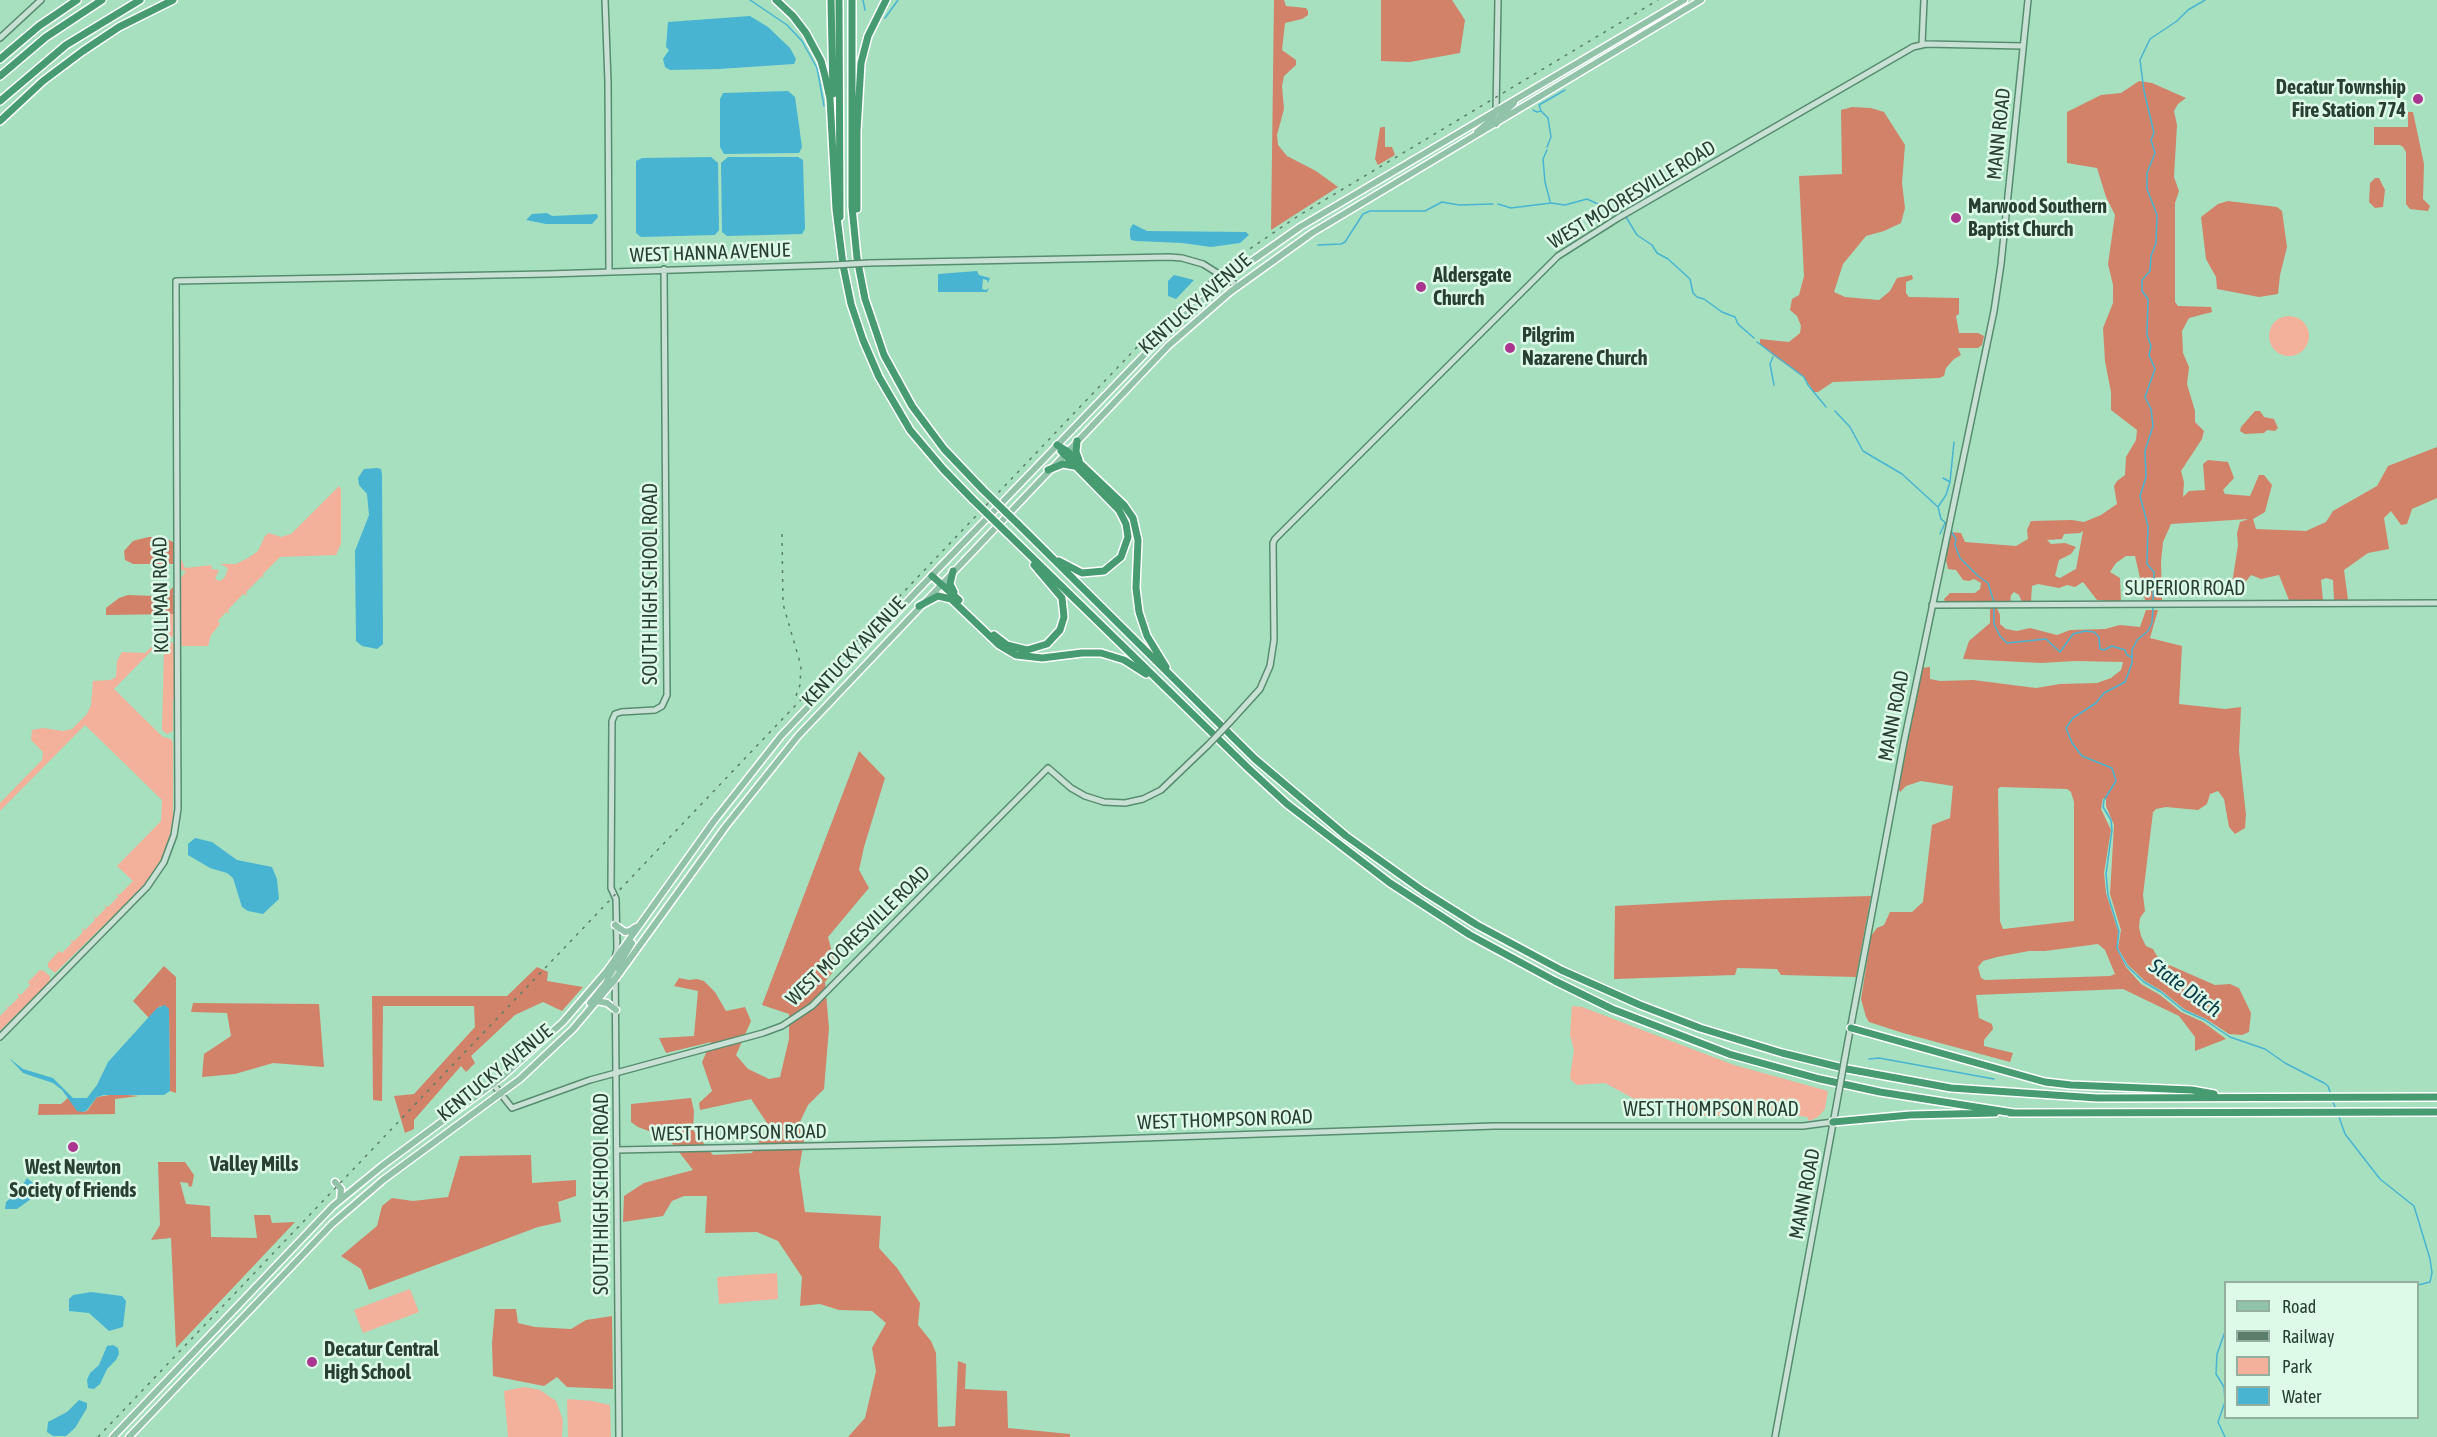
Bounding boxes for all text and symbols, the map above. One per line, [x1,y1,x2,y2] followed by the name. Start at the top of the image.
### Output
[2276,76,2406,123] place label: Decatur Township Fire Station 774
[1982,87,2016,181] street label: MANN ROAD
[2411,92,2425,106] marker: Decatur Township Fire Station 774
[1544,136,1720,254] street label: WEST MOORESVILLE ROAD
[1968,195,2107,242] place label: Marwood Southern Baptist Church
[1949,211,1963,225] marker: Marwood Southern Baptist Church
[629,238,791,268] street label: WEST HANNA AVENUE
[1134,249,1256,359] street label: KENTUCKY AVENUE
[1433,264,1512,311] place label: Aldersgate Church
[1414,280,1428,294] marker: Aldersgate Church
[1522,324,1647,371] place label: Pilgrim Nazarene Church
[1503,341,1517,355] marker: Pilgrim Nazarene Church
[639,483,663,685] street label: SOUTH HIGH SCHOOL ROAD
[148,537,174,653] street label: KOLLMAN ROAD
[2125,577,2245,601] street label: SUPERIOR ROAD
[797,592,911,712] street label: KENTUCKY AVENUE
[1873,669,1915,763] street label: MANN ROAD
[781,861,935,1011] street label: WEST MOORESVILLE ROAD
[2144,953,2226,1023] water label: State Ditch
[433,1019,557,1127] street label: KENTUCKY AVENUE
[590,1093,614,1295] street label: SOUTH HIGH SCHOOL ROAD
[1623,1098,1799,1122] street label: WEST THOMPSON ROAD
[1137,1105,1313,1135] street label: WEST THOMPSON ROAD
[651,1119,827,1147] street label: WEST THOMPSON ROAD
[66,1140,80,1154] marker: West Newton Society of Friends
[1784,1147,1826,1241] street label: MANN ROAD
[210,1151,298,1177] district label: Valley Mills
[10,1156,136,1203] place label: West Newton Society of Friends
[2224,1281,2419,1419] legend
[2282,1296,2316,1317] text: Road
[2282,1326,2334,1347] text: Railway
[324,1338,439,1385] place label: Decatur Central High School
[305,1355,319,1369] marker: Decatur Central High School
[2282,1356,2312,1377] text: Park
[2282,1386,2321,1407] text: Water

